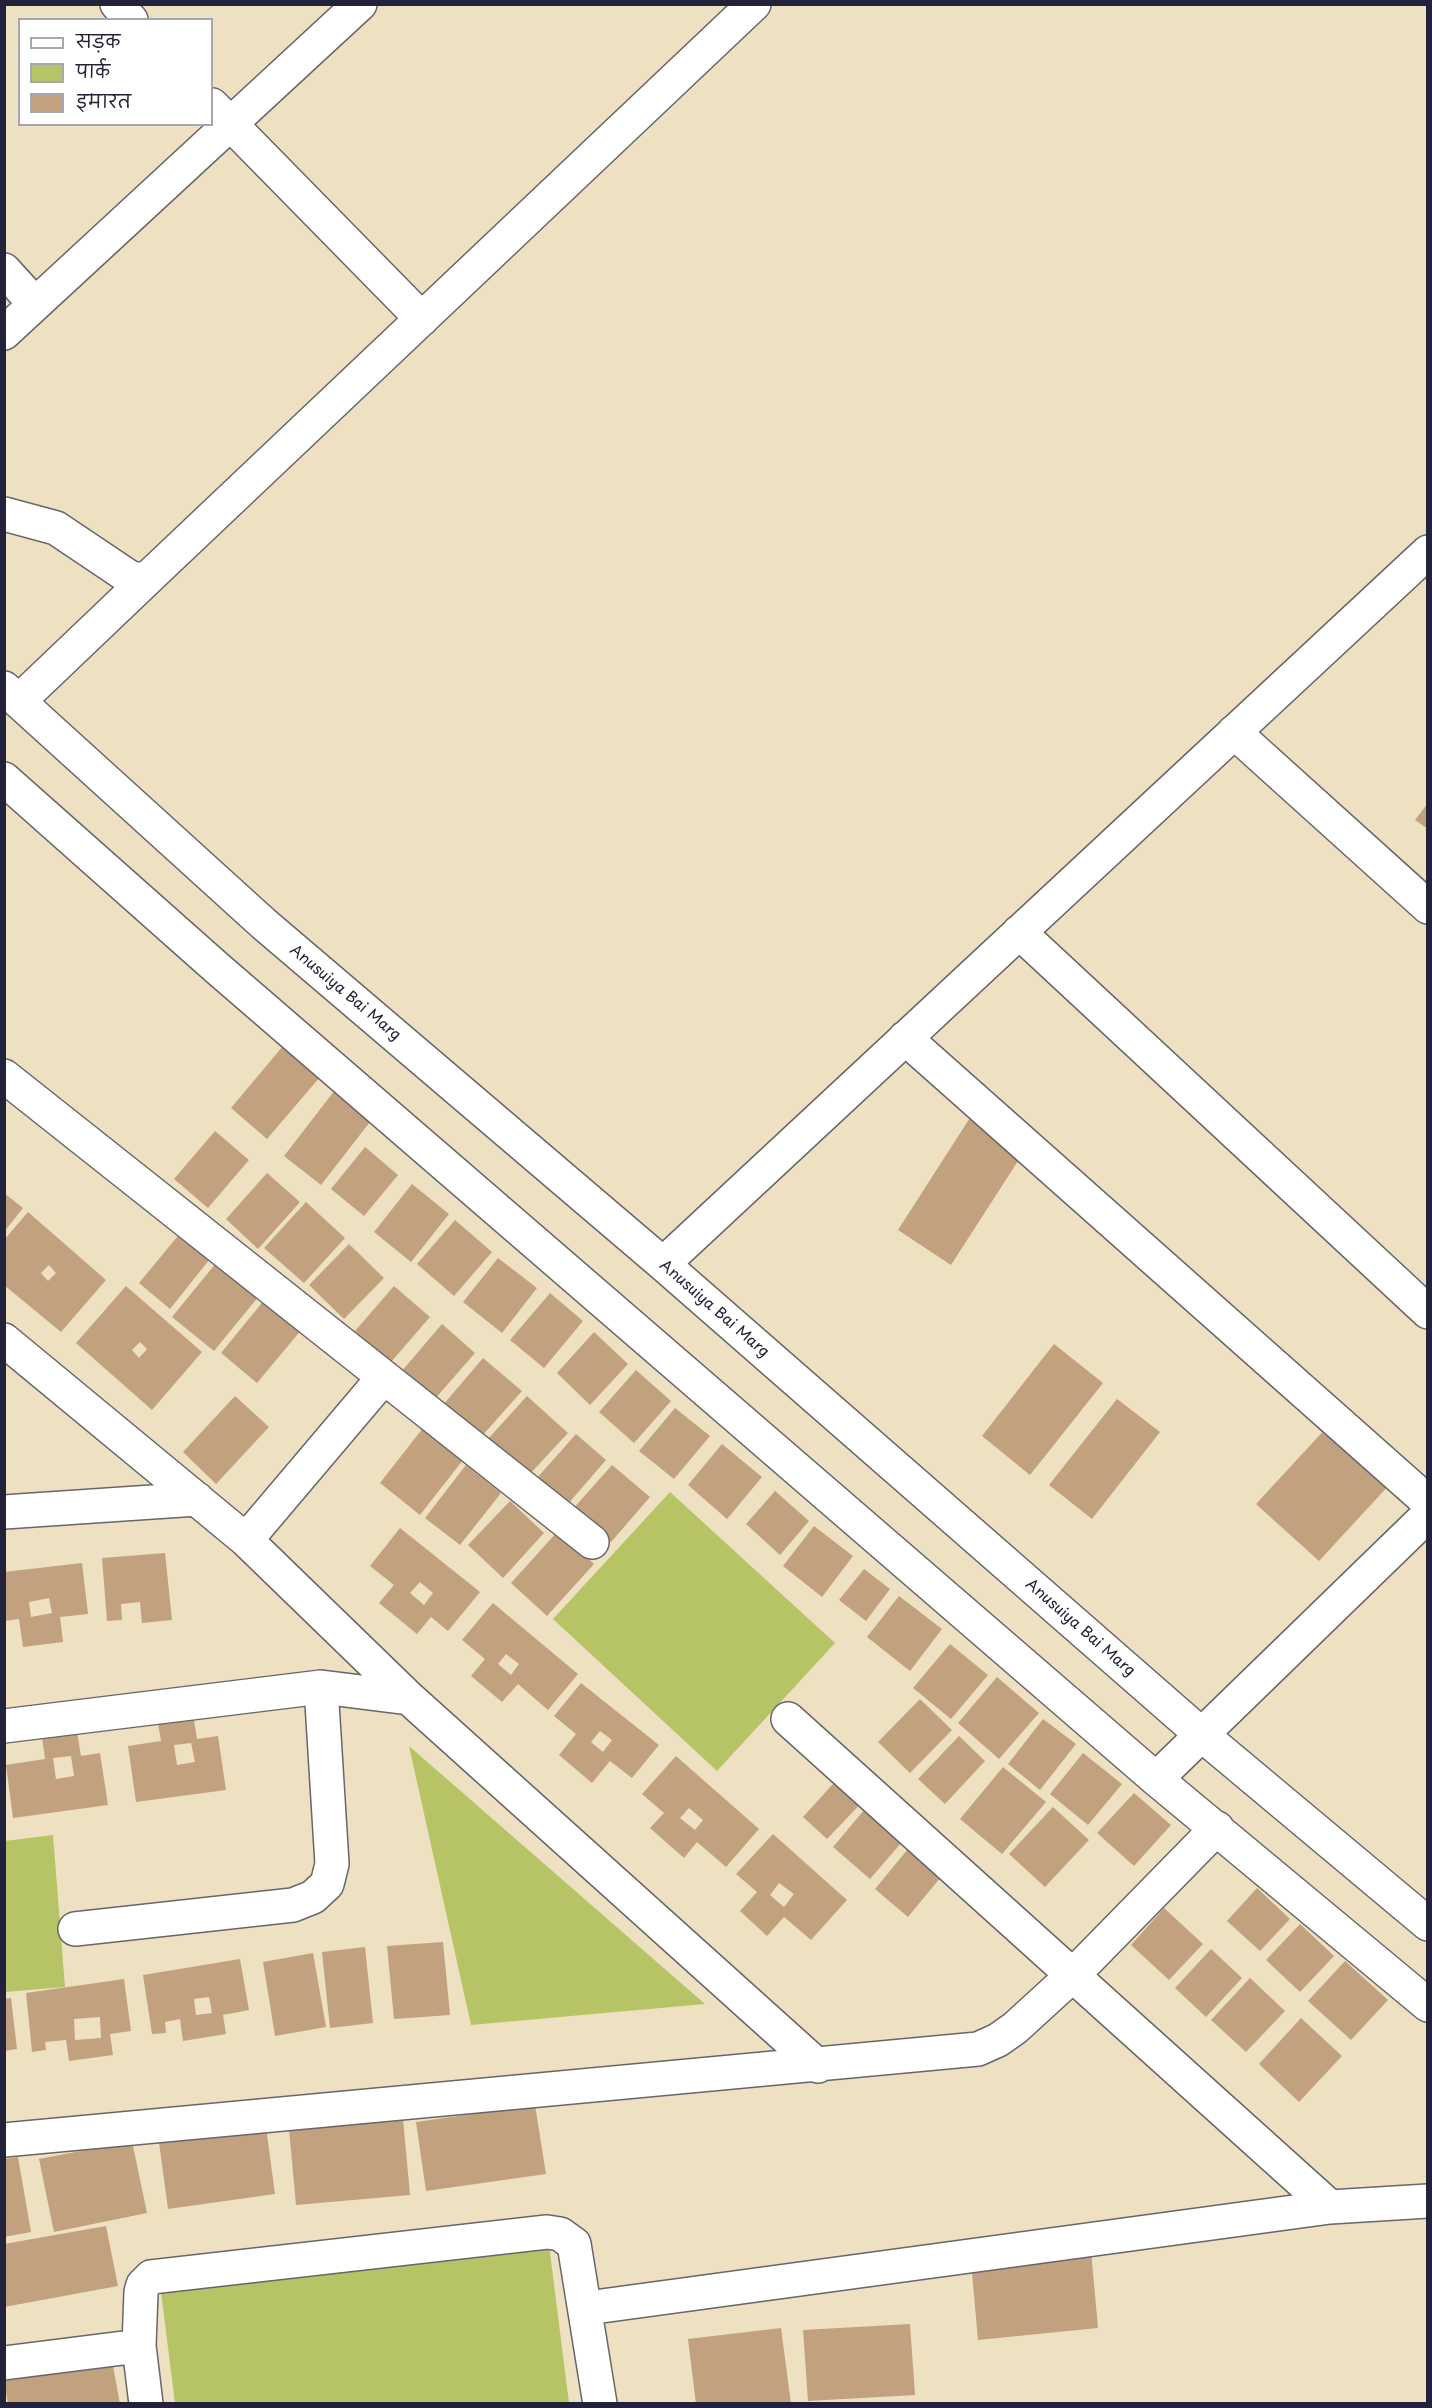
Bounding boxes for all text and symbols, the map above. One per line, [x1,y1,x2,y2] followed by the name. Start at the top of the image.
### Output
[18,18,213,126] legend
[76,27,120,54] text: सड़क
[76,57,110,84] text: पार्क
[76,87,131,114] text: इमारत
[286,941,404,1045] street label: Anusuiya Bai Marg
[656,1257,772,1361] street label: Anusuiya Bai Marg
[1022,1576,1138,1680] street label: Anusuiya Bai Marg

